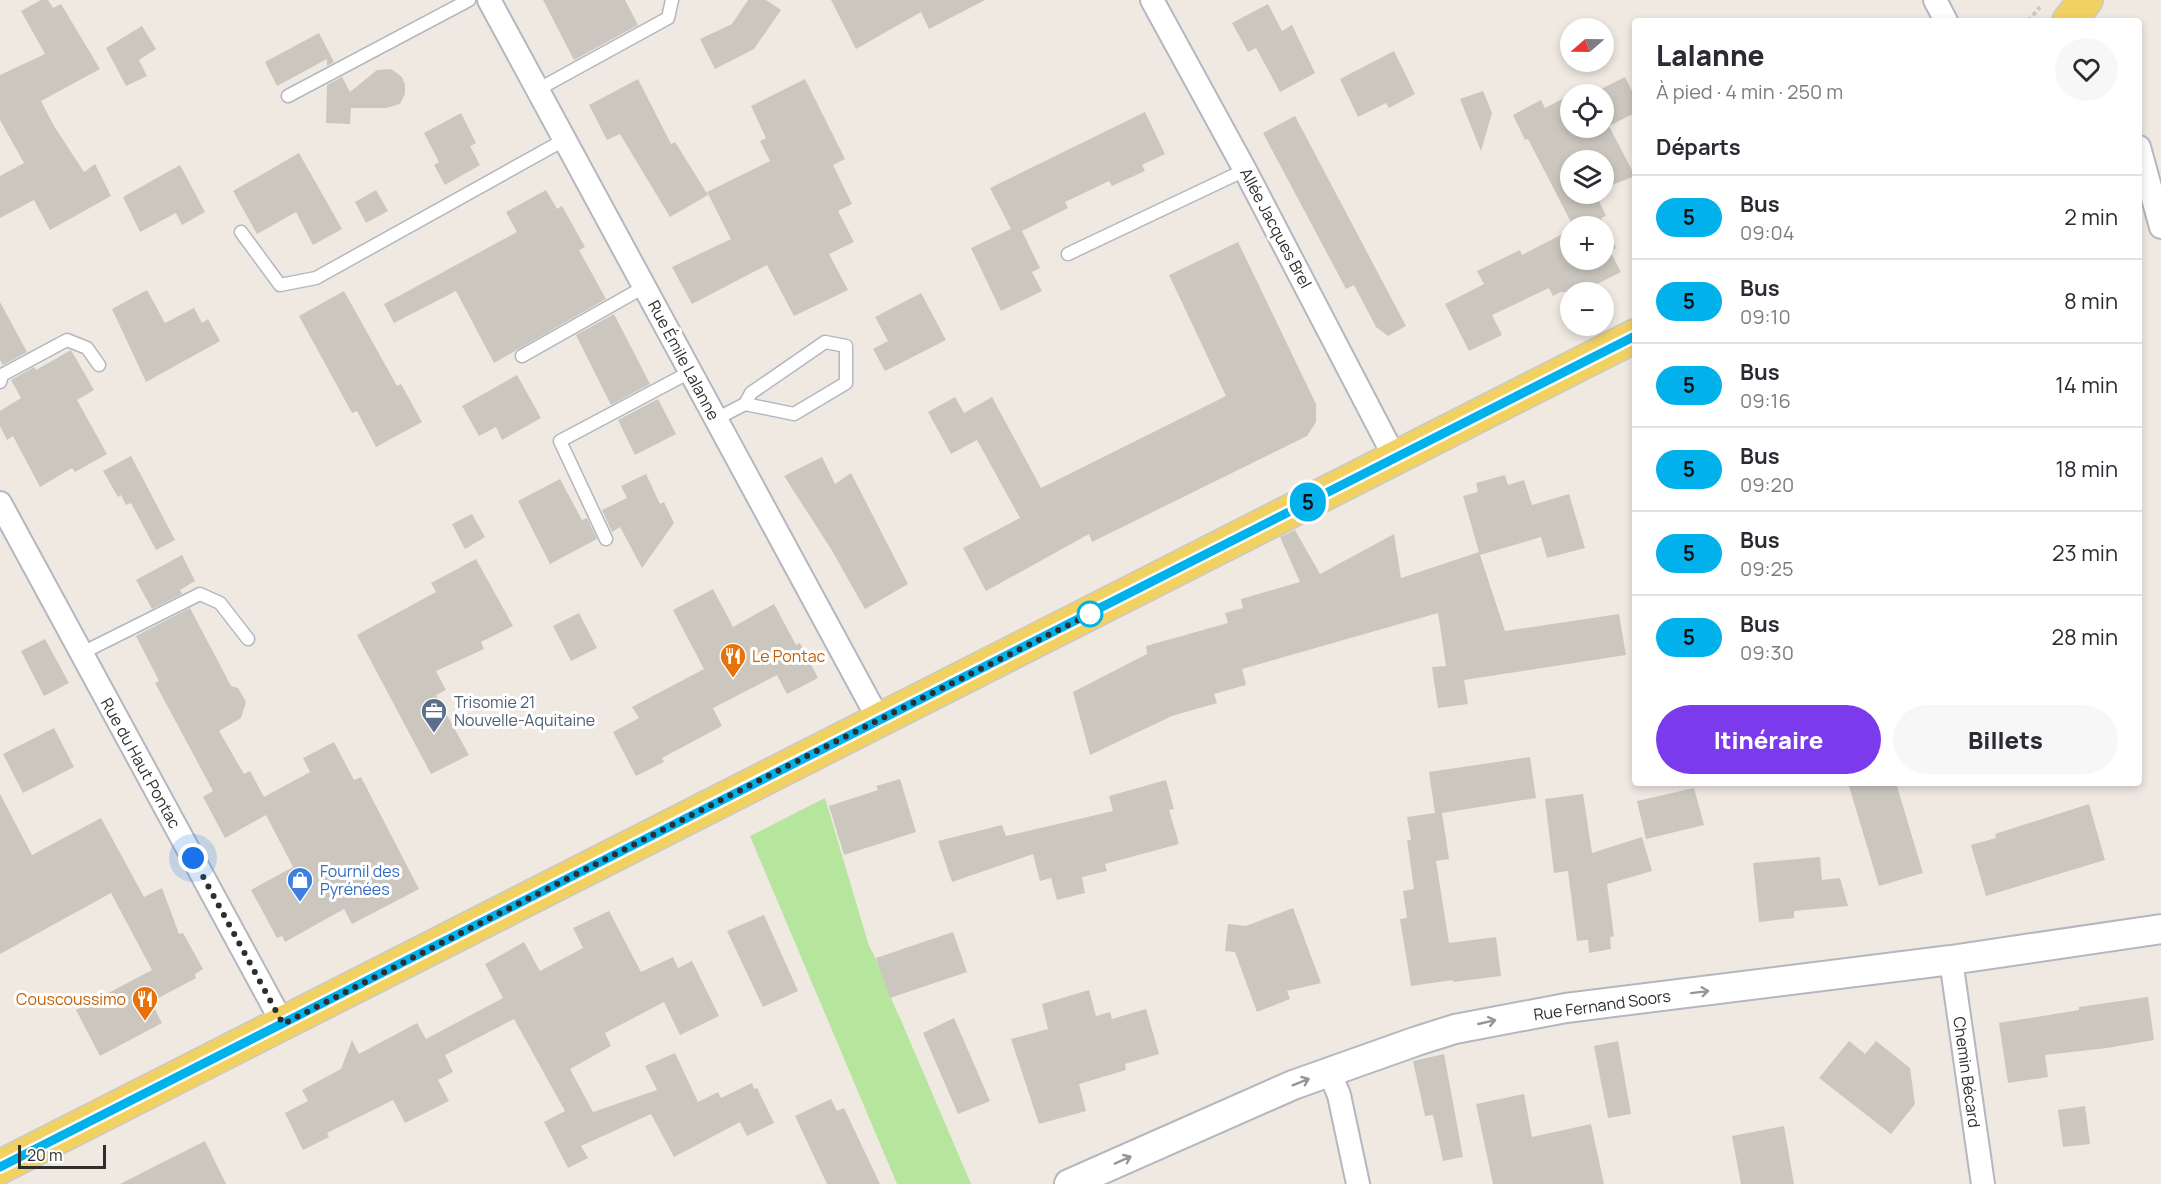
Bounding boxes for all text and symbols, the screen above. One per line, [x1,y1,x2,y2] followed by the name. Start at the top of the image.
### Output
[1560,18,1614,72] north arrow
[1560,18,1614,336] map controls
[1656,36,1764,74] text: Lalanne
[2055,38,2118,101] button: heart
[1656,78,1843,105] text: À pied · 4 min · 250 m
[1560,84,1614,138] button: locate
[1656,132,1741,162] text: Départs
[1560,150,1614,204] button: layers
[1235,164,1317,292] street label: Allée Jacques Brel
[1740,189,1780,219] text: Bus
[2064,202,2118,232] text: 2 min
[1683,203,1695,231] text: 5
[1560,216,1614,270] button: +
[1740,219,1795,246] text: 09:04
[1740,273,1780,303] text: Bus
[1560,282,1614,336] button: −
[2064,286,2118,316] text: 8 min
[1683,287,1695,315] text: 5
[643,296,725,424] street label: Rue Émile Lalanne
[1740,303,1791,330] text: 09:10
[1740,357,1780,387] text: Bus
[2055,370,2118,400] text: 14 min
[1683,371,1695,399] text: 5
[1740,387,1791,414] text: 09:16
[1740,441,1780,471] text: Bus
[2055,454,2118,484] text: 18 min
[1683,455,1695,483] text: 5
[1740,471,1794,498] text: 09:20
[1288,482,1328,522] line badge: 5
[1302,488,1314,516] text: 5
[1740,525,1780,555] text: Bus
[2052,538,2118,568] text: 23 min
[1683,539,1695,567] text: 5
[1740,555,1794,582] text: 09:25
[1077,601,1103,627] unlabelled marker
[1740,609,1780,639] text: Bus
[2051,622,2118,652] text: 28 min
[1683,623,1695,651] text: 5
[1740,639,1794,666] text: 09:30
[718,641,748,679] restaurant icon: Le Pontac
[752,645,826,667] place label: Le Pontac
[454,691,595,731] place label: Trisomie 21 Nouvelle-Aquitaine
[96,694,186,832] street label: Rue du Haut Pontac
[419,696,449,734] office icon: Trisomie 21 Nouvelle-Aquitaine
[1656,705,1881,774] button: Itinéraire
[1893,705,2118,774] button: Billets
[178,843,208,873] your location
[320,860,400,900] place label: Fournil des Pyrénées
[285,865,315,903] shop icon: Fournil des Pyrénées
[130,984,160,1022] restaurant icon: Couscoussimo
[1532,984,1672,1026] street label: Rue Fernand Soors
[1690,986,1710,997] one-way arrow
[16,988,126,1010] place label: Couscoussimo
[1948,1015,1986,1129] street label: Chemin Bécard
[1476,1016,1496,1027] one-way arrow
[1292,1076,1310,1087] one-way arrow
[18,1142,106,1170] scale bar
[27,1144,63,1166] text: 20 m
[1113,1154,1131,1166] one-way arrow

